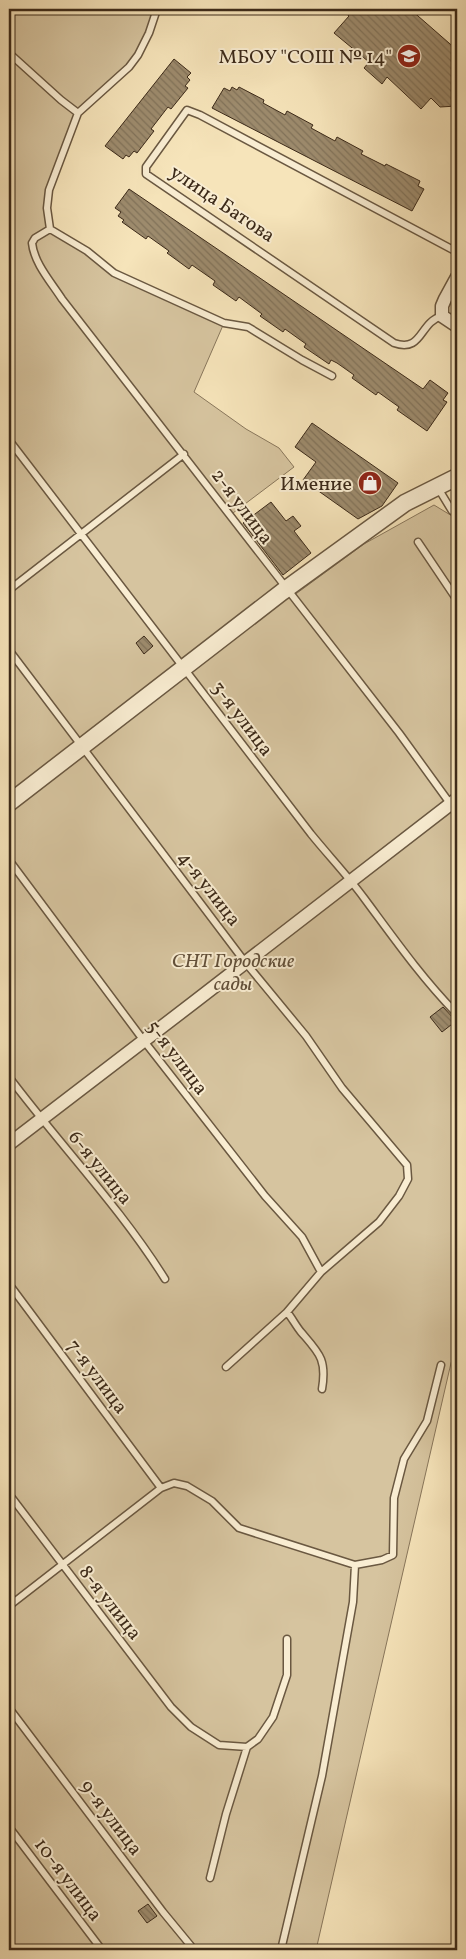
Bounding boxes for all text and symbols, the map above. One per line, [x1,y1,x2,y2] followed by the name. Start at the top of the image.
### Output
[396,43,422,69] school or university icon: МБОУ "СОШ № 14"
[218,44,392,72] place label: МБОУ "СОШ № 14"
[164,159,280,250] street label: улица Батова
[204,463,279,551] street label: 2-я улица
[357,470,383,496] shop icon: Имение
[280,471,352,499] place label: Имение
[204,676,279,763] street label: 3-я улица
[170,846,247,933] street label: 4-я улица
[172,948,295,999] park label: СНТ Городские сады
[139,1015,214,1102] street label: 5-я улица
[61,1125,138,1212] street label: 6-я улица
[59,1334,134,1420] street label: 7-я улица
[71,1560,148,1647] street label: 8-я улица
[72,1774,148,1862] street label: 9-я улица
[27,1833,108,1928] street label: 10-я улица

